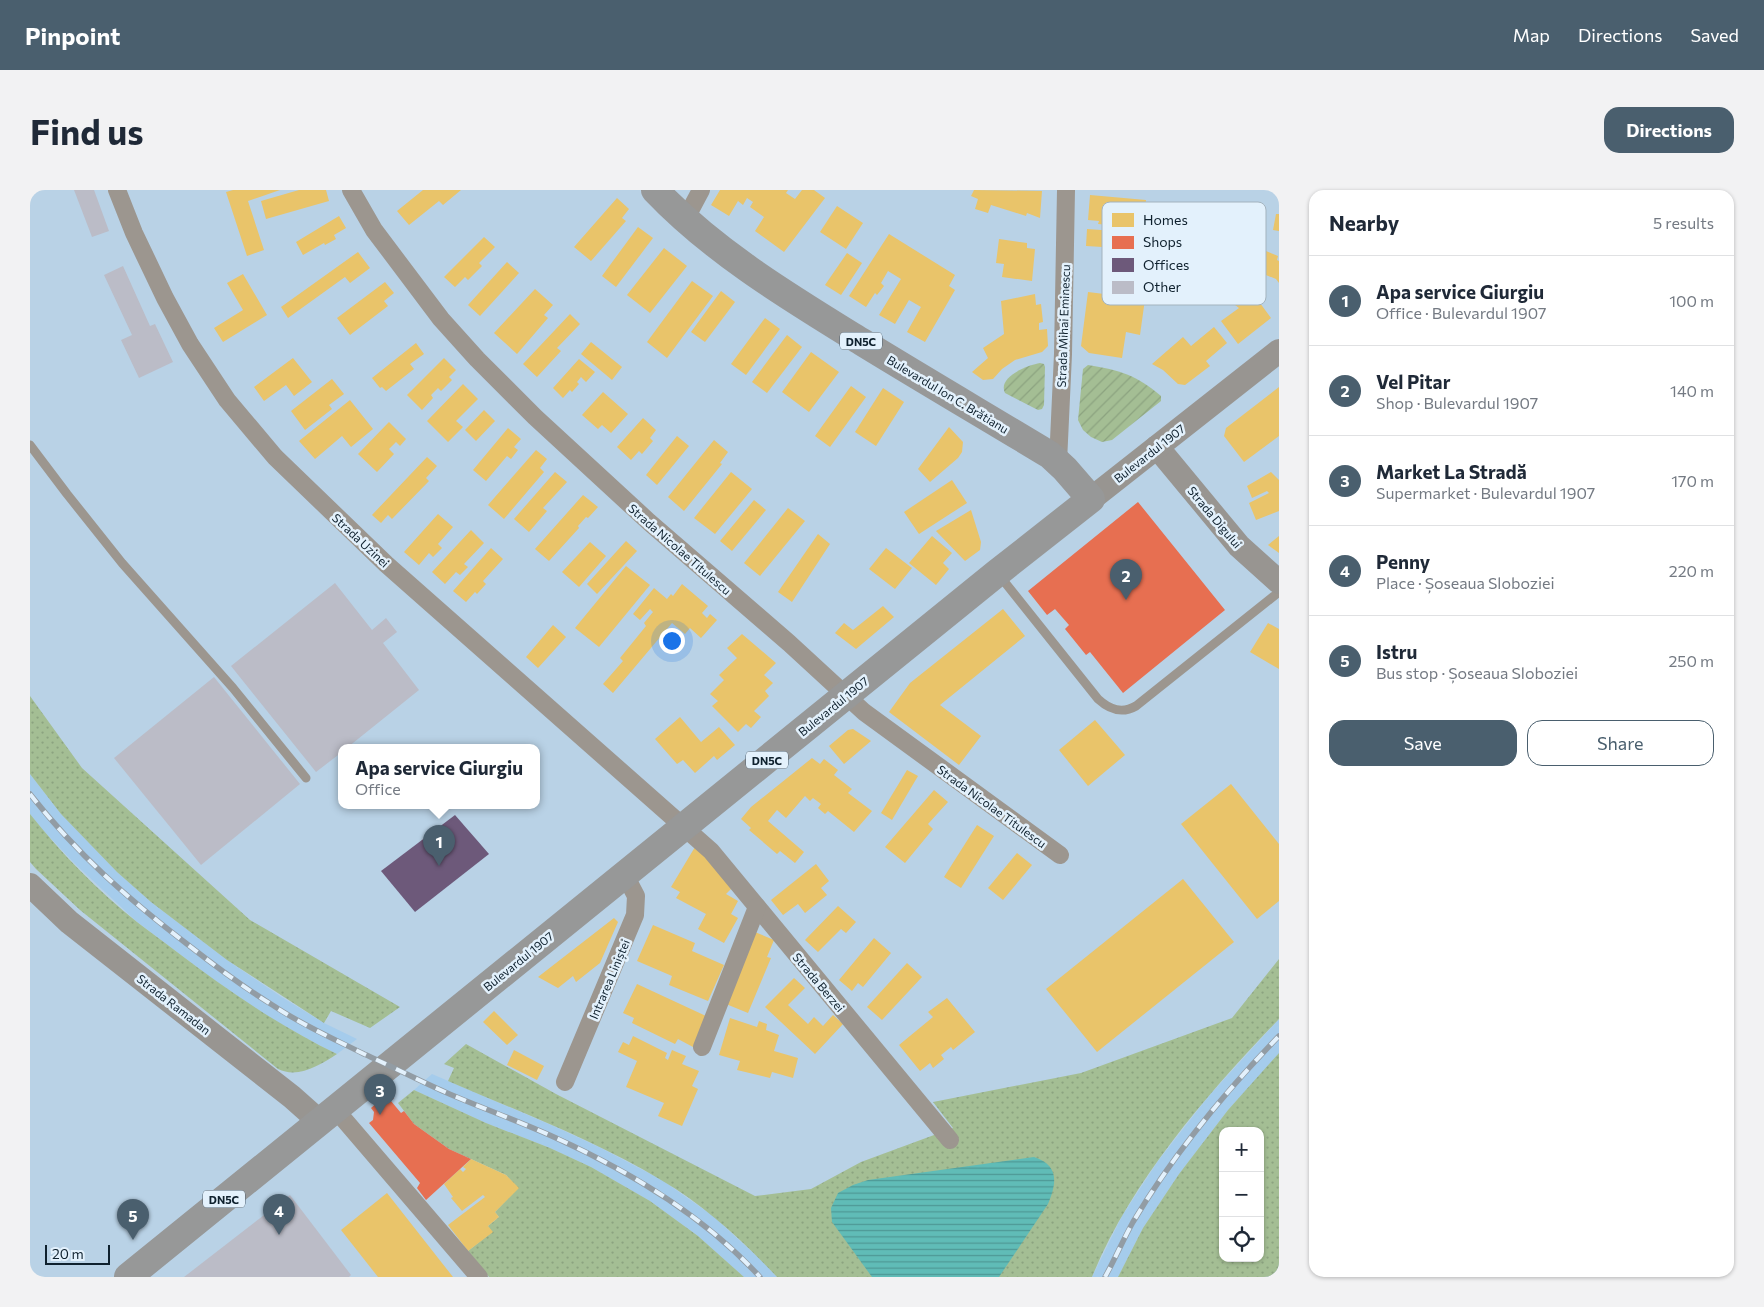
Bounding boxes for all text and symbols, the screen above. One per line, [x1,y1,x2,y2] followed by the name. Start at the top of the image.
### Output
[25,21,120,50] text: Pinpoint
[1513,24,1550,46] text: Map
[1578,24,1662,46] text: Directions
[1690,24,1739,46] text: Saved
[1604,107,1734,153] button: Directions
[30,109,144,152] text: Find us
[1102,202,1266,305] legend
[1329,210,1399,235] text: Nearby
[1143,211,1188,228] text: Homes
[1653,213,1714,232] text: 5 results
[1143,233,1182,250] text: Shops
[1143,256,1189,273] text: Offices
[1054,264,1072,388] street label: Strada Mihai Eminescu
[1143,278,1182,295] text: Other
[1376,280,1544,303] text: Apa service Giurgiu
[1341,291,1349,310] text: 1
[1669,291,1714,310] text: 100 m
[1376,303,1547,322] text: Office · Bulevardul 1907
[840,332,882,350] road number: DN5C
[885,352,1011,436] street label: Bulevardul Ion C. Brătianu
[1376,370,1450,393] text: Vel Pitar
[1340,381,1350,400] text: 2
[1670,381,1714,400] text: 140 m
[1376,393,1538,412] text: Shop · Bulevardul 1907
[1111,421,1187,485] street label: Bulevardul 1907
[1376,460,1527,483] text: Market La Stradă
[1340,471,1350,490] text: 3
[1671,471,1714,490] text: 170 m
[1185,483,1245,551] street label: Strada Digului
[1376,483,1595,502] text: Supermarket · Bulevardul 1907
[626,501,734,597] street label: Strada Nicolae Titulescu
[330,510,392,570] street label: Strada Uzinei
[1376,550,1430,573] text: Penny
[1110,559,1142,600] pin: 2
[1340,561,1350,580] text: 4
[1669,561,1714,580] text: 220 m
[1376,573,1555,592] text: Place · Șoseaua Sloboziei
[659,628,685,654] your location
[1376,640,1417,663] text: Istru
[1340,651,1350,670] text: 5
[1668,651,1714,670] text: 250 m
[1376,663,1578,682] text: Bus stop · Șoseaua Sloboziei
[795,673,871,739] street label: Bulevardul 1907
[1329,720,1517,766] button: Save
[1527,720,1714,766] button: Share
[338,744,540,809] popup
[746,752,788,768] road number: DN5C
[355,756,523,779] text: Apa service Giurgiu
[935,762,1049,850] street label: Strada Nicolae Titulescu
[355,779,401,798] text: Office
[423,825,455,866] pin: 1
[480,928,556,994] street label: Bulevardul 1907
[586,937,633,1021] street label: Intrarea Liniștei
[790,950,848,1014] street label: Strada Berzei
[134,971,214,1037] street label: Strada Ramadan
[364,1074,396,1115] pin: 3
[1219,1127,1264,1262] map controls
[1219,1127,1264,1172] button: +
[1219,1172,1264,1217] button: −
[203,1191,245,1208] road number: DN5C
[263,1194,295,1235] pin: 4
[117,1199,149,1240] pin: 5
[1219,1217,1264,1262] button: locate
[45,1242,110,1265] scale bar
[52,1245,84,1262] text: 20 m

